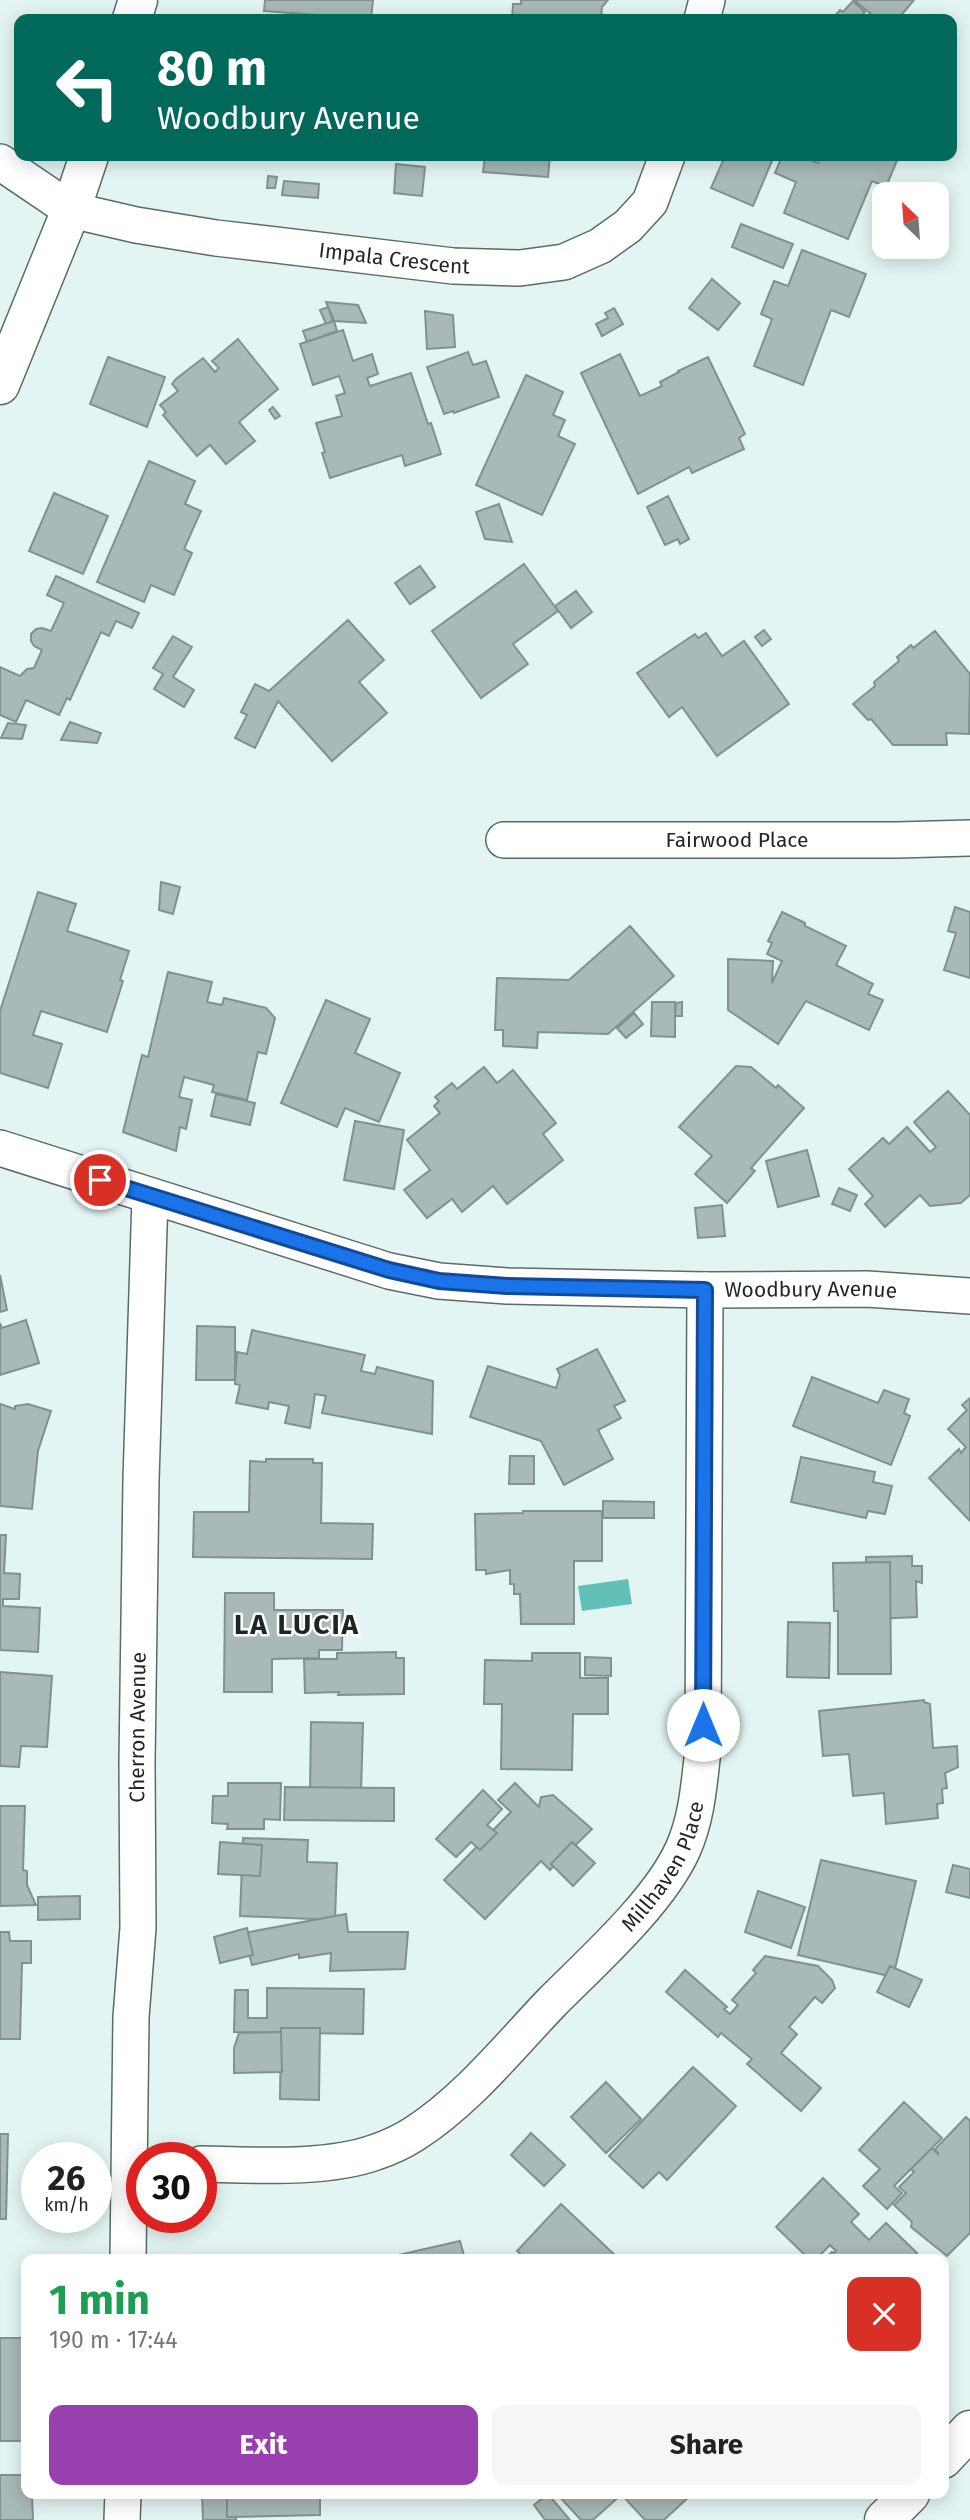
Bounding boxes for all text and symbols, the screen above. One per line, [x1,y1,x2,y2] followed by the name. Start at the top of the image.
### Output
[157,39,267,98] text: 80 m
[42,42,133,133] icon: left
[157,99,420,137] text: Woodbury Avenue
[872,182,948,259] north arrow
[872,182,949,259] map controls
[317,237,471,280] street label: Impala Crescent
[666,827,808,853] street label: Fairwood Place
[70,1150,130,1210] pin
[81,1161,119,1199] icon: arrive
[724,1276,898,1304] street label: Woodbury Avenue
[234,1608,360,1641] district label: LA LUCIA
[124,1652,152,1803] street label: Cherron Avenue
[666,1688,740,1762] position arrow
[616,1799,709,1937] street label: Millhaven Place
[126,2142,217,2233] speed limit sign: 30
[48,2157,85,2199] text: 26
[44,2194,89,2216] text: km/h
[49,2275,150,2325] text: 1 min
[847,2277,921,2351] button: close
[49,2326,177,2354] text: 190 m · 17:44
[49,2405,478,2485] button: Exit
[492,2405,921,2485] button: Share

